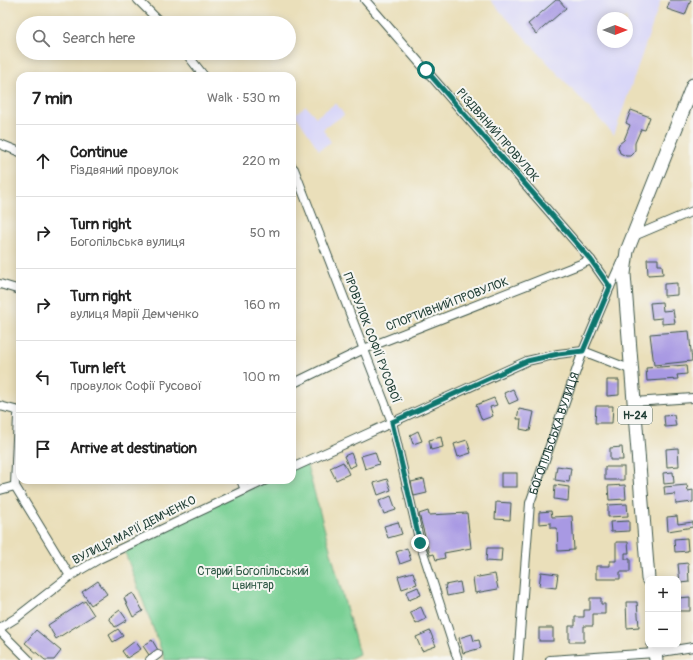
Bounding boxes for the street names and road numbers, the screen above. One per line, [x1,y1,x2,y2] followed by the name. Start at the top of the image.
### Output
[453,86,542,185] street label: РІЗДВЯНИЙ ПРОВУЛОК
[340,270,404,406] street label: ПРОВУЛОК СОФІЇ РУСОВОЇ
[384,274,511,335] street label: СПОРТИВНИЙ ПРОВУЛОК
[526,370,583,497] street label: БОГОПІЛЬСЬКА ВУЛИЦЯ
[618,406,652,424] road number: Н-24
[69,492,199,568] street label: ВУЛИЦЯ МАРІЇ ДЕМЧЕНКО

